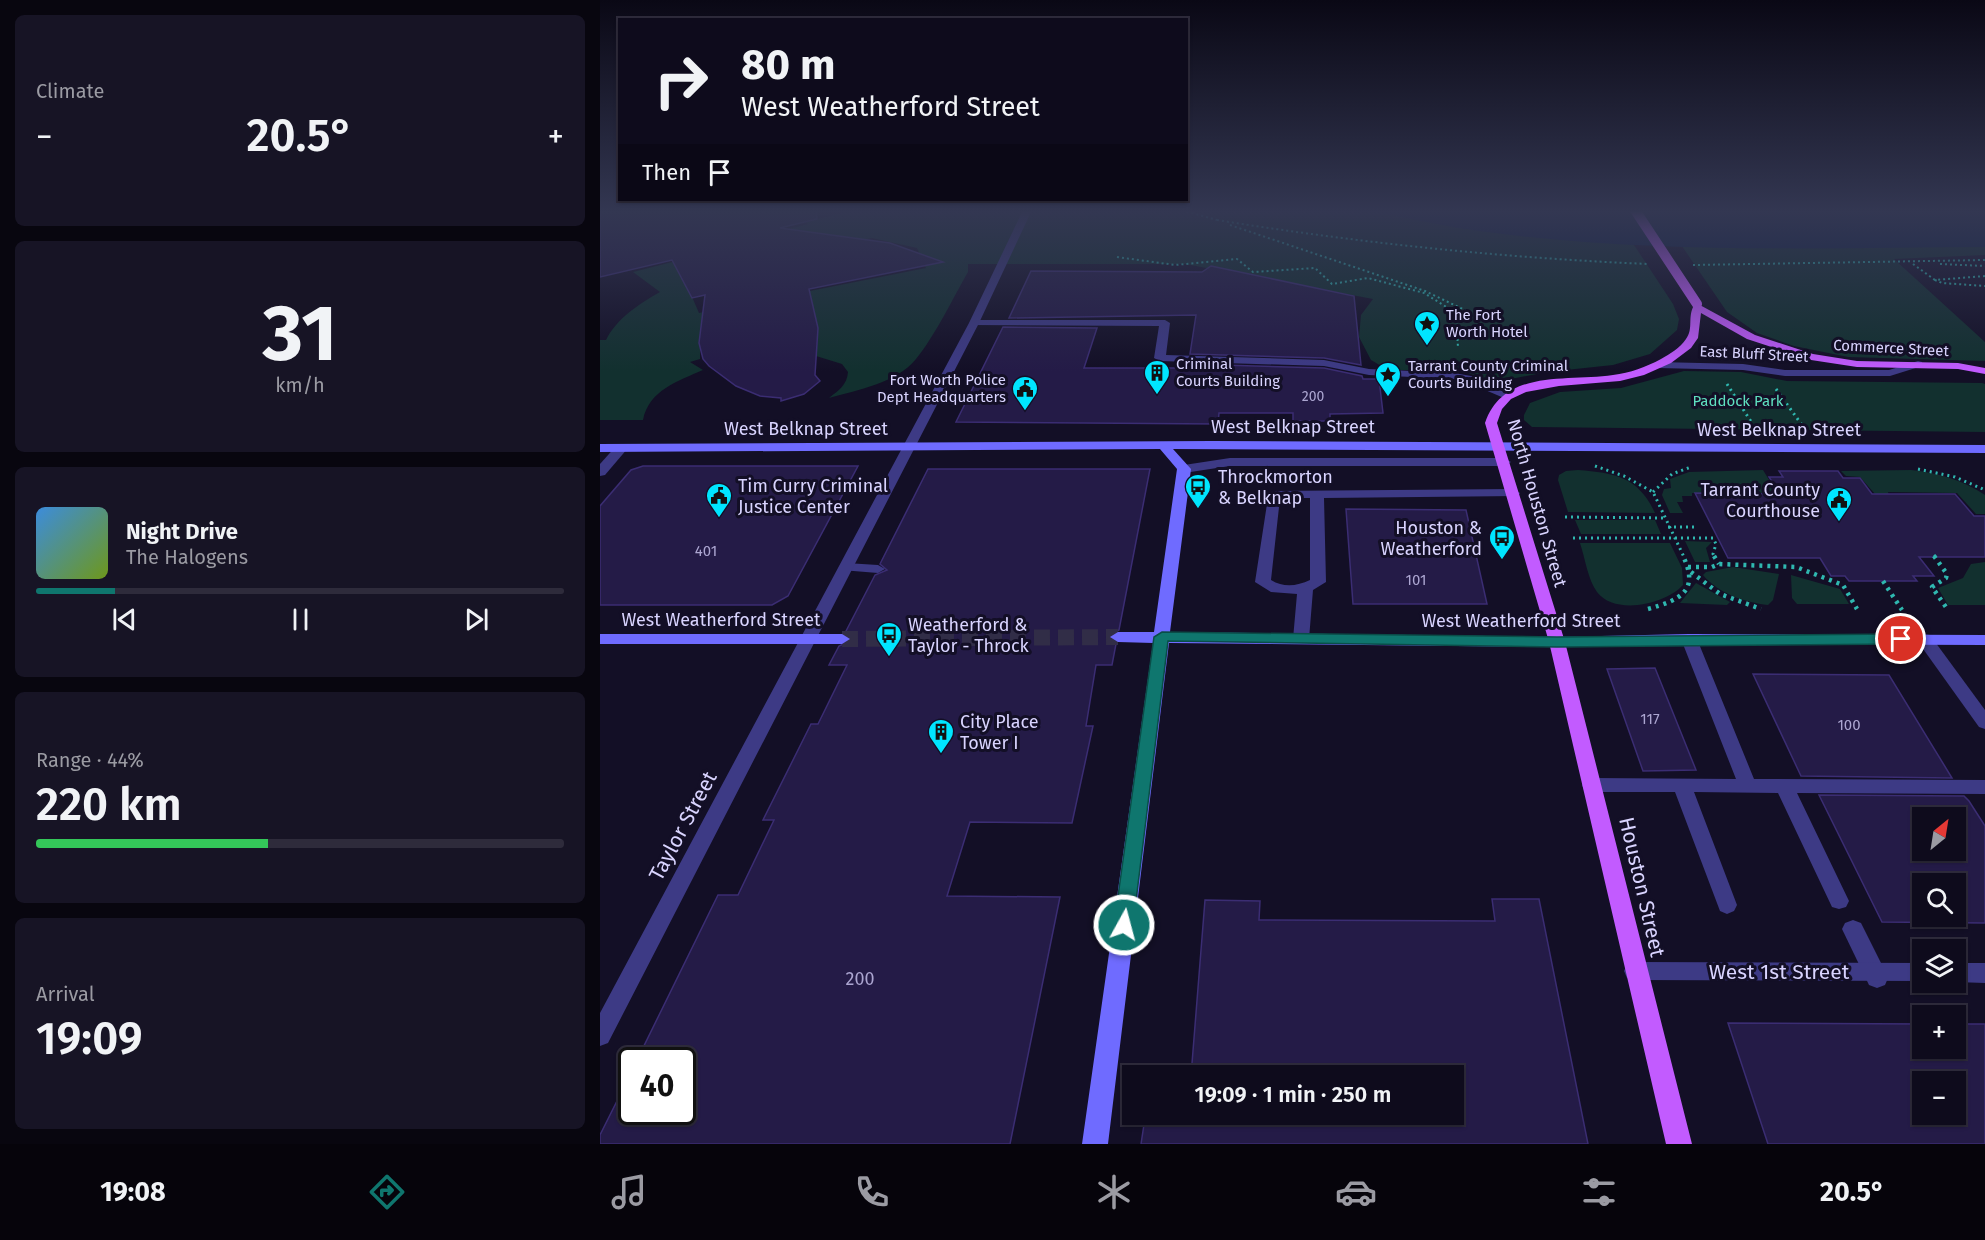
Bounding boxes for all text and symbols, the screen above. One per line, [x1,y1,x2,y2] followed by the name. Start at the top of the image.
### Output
[741,40,835,90] text: 80 m
[642,42,720,120] icon: right
[36,79,104,103] text: Climate
[741,91,1040,123] text: West Weatherford Street
[246,109,354,163] text: 20.5°
[36,117,53,157] text: −
[548,117,564,157] text: +
[703,156,736,189] icon: arrive
[642,159,691,186] text: Then
[262,287,338,381] text: 31
[1446,306,1528,341] place label: The Fort Worth Hotel
[1412,309,1442,347] place icon: The Fort Worth Hotel
[1833,336,1950,360] street label: Commerce Street
[1699,342,1810,366] street label: East Bluff Street
[1176,355,1280,390] place label: Criminal Courts Building
[1408,357,1569,392] place label: Tarrant County Criminal Courts Building
[1142,358,1172,396] building icon: Criminal Courts Building
[1373,360,1403,398] place icon: Tarrant County Criminal Courts Building
[877,371,1006,406] place label: Fort Worth Police Dept Headquarters
[275,373,325,397] text: km/h
[1010,374,1040,412] public building icon: Fort Worth Police Dept Headquarters
[1302,388,1324,405] house number: 200
[1692,392,1784,410] park label: Paddock Park
[1211,416,1376,438] street label: West Belknap Street
[1502,416,1572,590] street label: North Houston Street
[724,418,889,440] street label: West Belknap Street
[1697,419,1862,441] street label: West Belknap Street
[1218,466,1333,509] place label: Throckmorton & Belknap
[1183,472,1213,510] bus stop icon: Throckmorton & Belknap
[738,475,888,518] place label: Tim Curry Criminal Justice Center
[1700,479,1820,522] place label: Tarrant County Courthouse
[704,481,734,519] public building icon: Tim Curry Criminal Justice Center
[1824,485,1854,523] public building icon: Tarrant County Courthouse
[1381,517,1482,560] place label: Houston & Weatherford
[126,518,238,545] text: Night Drive
[1487,523,1517,561] bus stop icon: Houston & Weatherford
[695,542,717,560] house number: 401
[126,545,248,569] text: The Halogens
[1406,571,1427,589] house number: 101
[108,603,141,636] icon: previous
[284,603,317,636] icon: pause
[460,603,493,636] icon: next
[621,609,821,631] street label: West Weatherford Street
[1421,610,1621,632] street label: West Weatherford Street
[1875,613,1926,664] pin
[908,614,1030,657] place label: Weatherford & Taylor - Throck
[874,620,904,658] bus stop icon: Weatherford & Taylor - Throck
[1884,622,1917,655] icon: arrive
[1640,710,1660,728] house number: 117
[960,711,1039,754] place label: City Place Tower I
[1837,716,1861,734] house number: 100
[926,717,956,755] building icon: City Place Tower I
[36,748,144,772] text: Range · 44%
[643,766,723,885] street label: Taylor Street
[36,778,182,832] text: 220 km
[1912,807,1966,861] north arrow
[1912,807,1966,1125] map controls
[1613,814,1671,960] street label: Houston Street
[1912,873,1966,927] button: search
[1092,893,1156,957] position arrow
[1912,939,1966,993] button: layers
[1709,959,1850,985] street label: West 1st Street
[846,968,875,990] house number: 200
[36,982,95,1006] text: Arrival
[1912,1005,1966,1059] button: +
[36,1012,143,1066] text: 19:09
[618,1047,696,1125] speed limit sign: 40
[1912,1071,1966,1125] button: −
[1195,1081,1391,1108] text: 19:09 · 1 min · 250 m
[366,1171,408,1213] icon: directions
[608,1171,650,1213] icon: music
[851,1171,893,1213] icon: phone
[1093,1171,1135,1213] icon: climate
[1335,1171,1377,1213] icon: car
[1578,1171,1620,1213] icon: filters
[100,1176,166,1208] text: 19:08
[1820,1176,1885,1208] text: 20.5°

